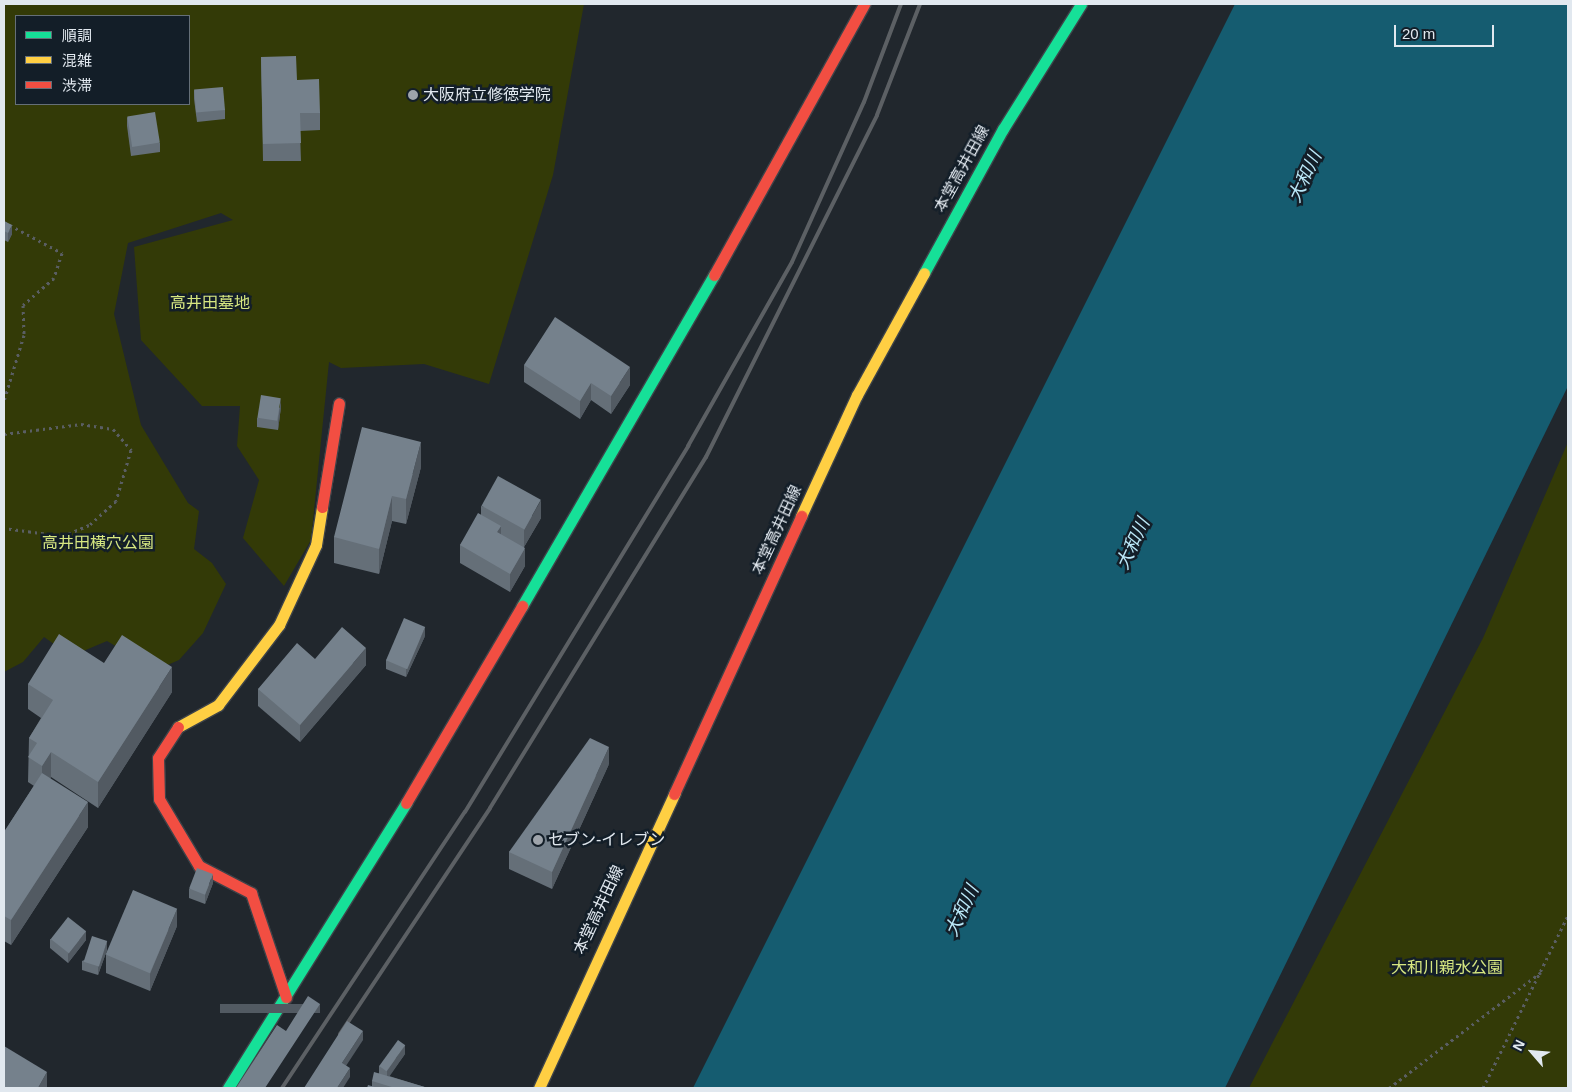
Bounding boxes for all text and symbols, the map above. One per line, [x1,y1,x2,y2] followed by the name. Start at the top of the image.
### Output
[15,15,190,105] legend
[1397,15,1497,47] scale bar
[1402,25,1435,42] text: 20 m
[62,27,92,44] text: 順調
[62,52,92,69] text: 混雑
[62,77,92,94] text: 渋滞
[423,85,551,105] place label: 大阪府立修徳学院
[407,89,419,101] marker: 大阪府立修徳学院
[930,122,994,216] street label: 本堂高井田線
[1284,148,1326,206] water label: 大和川
[170,293,250,313] park label: 高井田墓地
[748,482,806,578] street label: 本堂高井田線
[1112,515,1154,573] water label: 大和川
[42,533,154,553] park label: 高井田横穴公園
[548,830,665,850] place label: セブン-イレブン
[532,834,544,846] marker: セブン-イレブン
[570,862,628,958] street label: 本堂高井田線
[941,882,983,940] water label: 大和川
[1391,958,1503,978] park label: 大和川親水公園
[1507,1027,1557,1077] north arrow
[1509,1037,1528,1053] text: N

